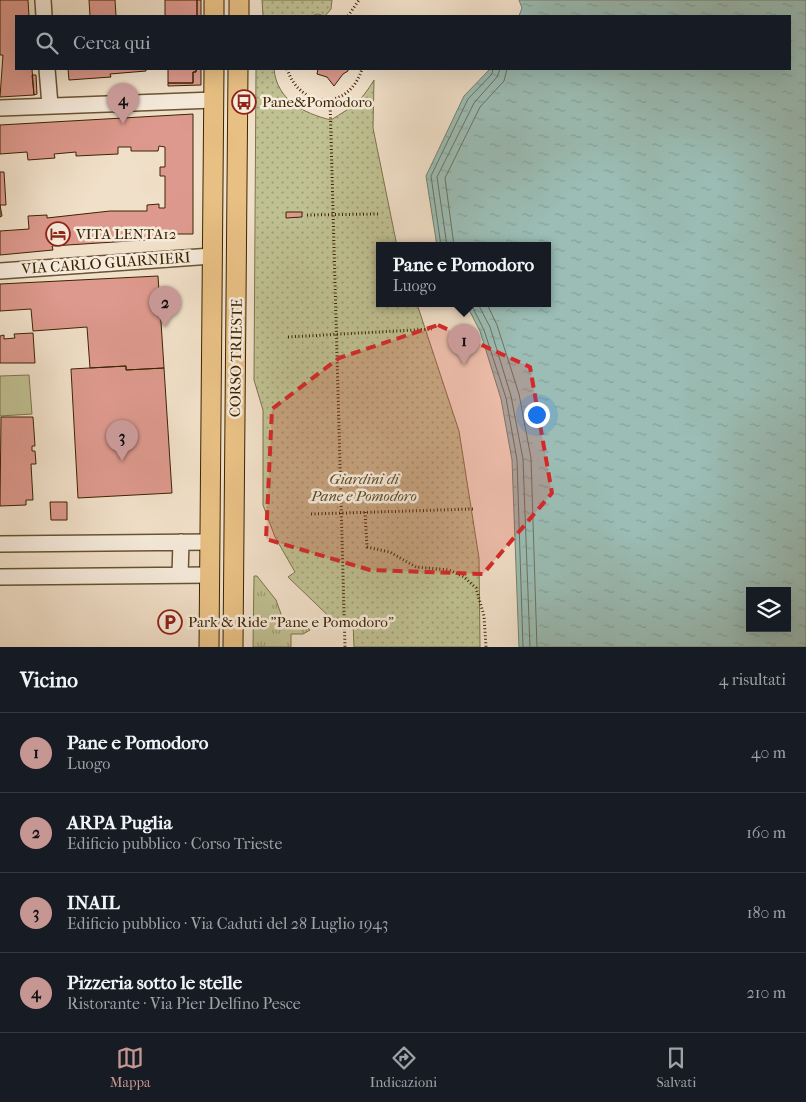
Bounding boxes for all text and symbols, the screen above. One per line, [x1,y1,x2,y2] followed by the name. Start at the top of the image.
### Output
[15,15,791,70] search box
[33,29,61,57] icon: search
[73,32,151,54] text: Cerca qui
[107,83,139,124] pin: 4
[231,89,257,115] bus stop icon: Pane&Pomodoro
[262,93,372,111] place label: Pane&Pomodoro
[45,221,71,247] hotel icon: VITA LENTA12
[75,225,177,243] place label: VITA LENTA12
[376,242,551,307] popup
[20,248,191,278] street label: VIA CARLO GUARNIERI
[393,254,534,276] text: Pane e Pomodoro
[393,276,436,295] text: Luogo
[149,286,181,327] pin: 2
[226,299,246,417] street label: CORSO TRIESTE
[448,324,480,365] pin: 1
[524,402,550,428] your location
[106,420,138,461] pin: 3
[310,470,417,505] park label: Giardini di Pane e Pomodoro
[746,587,791,632] map controls
[746,587,791,632] button: layers
[157,609,183,635] parking icon: Park & Ride "Pane e Pomodoro"
[188,613,394,631] place label: Park & Ride "Pane e Pomodoro"
[20,668,78,692] text: Vicino
[719,670,786,689] text: 4 risultati
[67,732,208,754] text: Pane e Pomodoro
[33,743,39,762] text: 1
[751,743,786,762] text: 40 m
[67,754,110,773] text: Luogo
[67,812,172,834] text: ARPA Puglia
[32,823,40,842] text: 2
[746,823,786,842] text: 160 m
[67,834,282,853] text: Edificio pubblico · Corso Trieste
[67,892,120,914] text: INAIL
[33,903,39,922] text: 3
[747,903,786,922] text: 180 m
[67,914,388,933] text: Edificio pubblico · Via Caduti del 28 Luglio 1943
[67,972,242,994] text: Pizzeria sotto le stelle
[31,983,41,1002] text: 4
[747,983,786,1002] text: 210 m
[67,994,301,1013] text: Ristorante · Via Pier Delfino Pesce
[110,1044,151,1091] tab: Mappa
[370,1044,437,1091] tab: Indicazioni
[656,1044,696,1091] tab: Salvati

